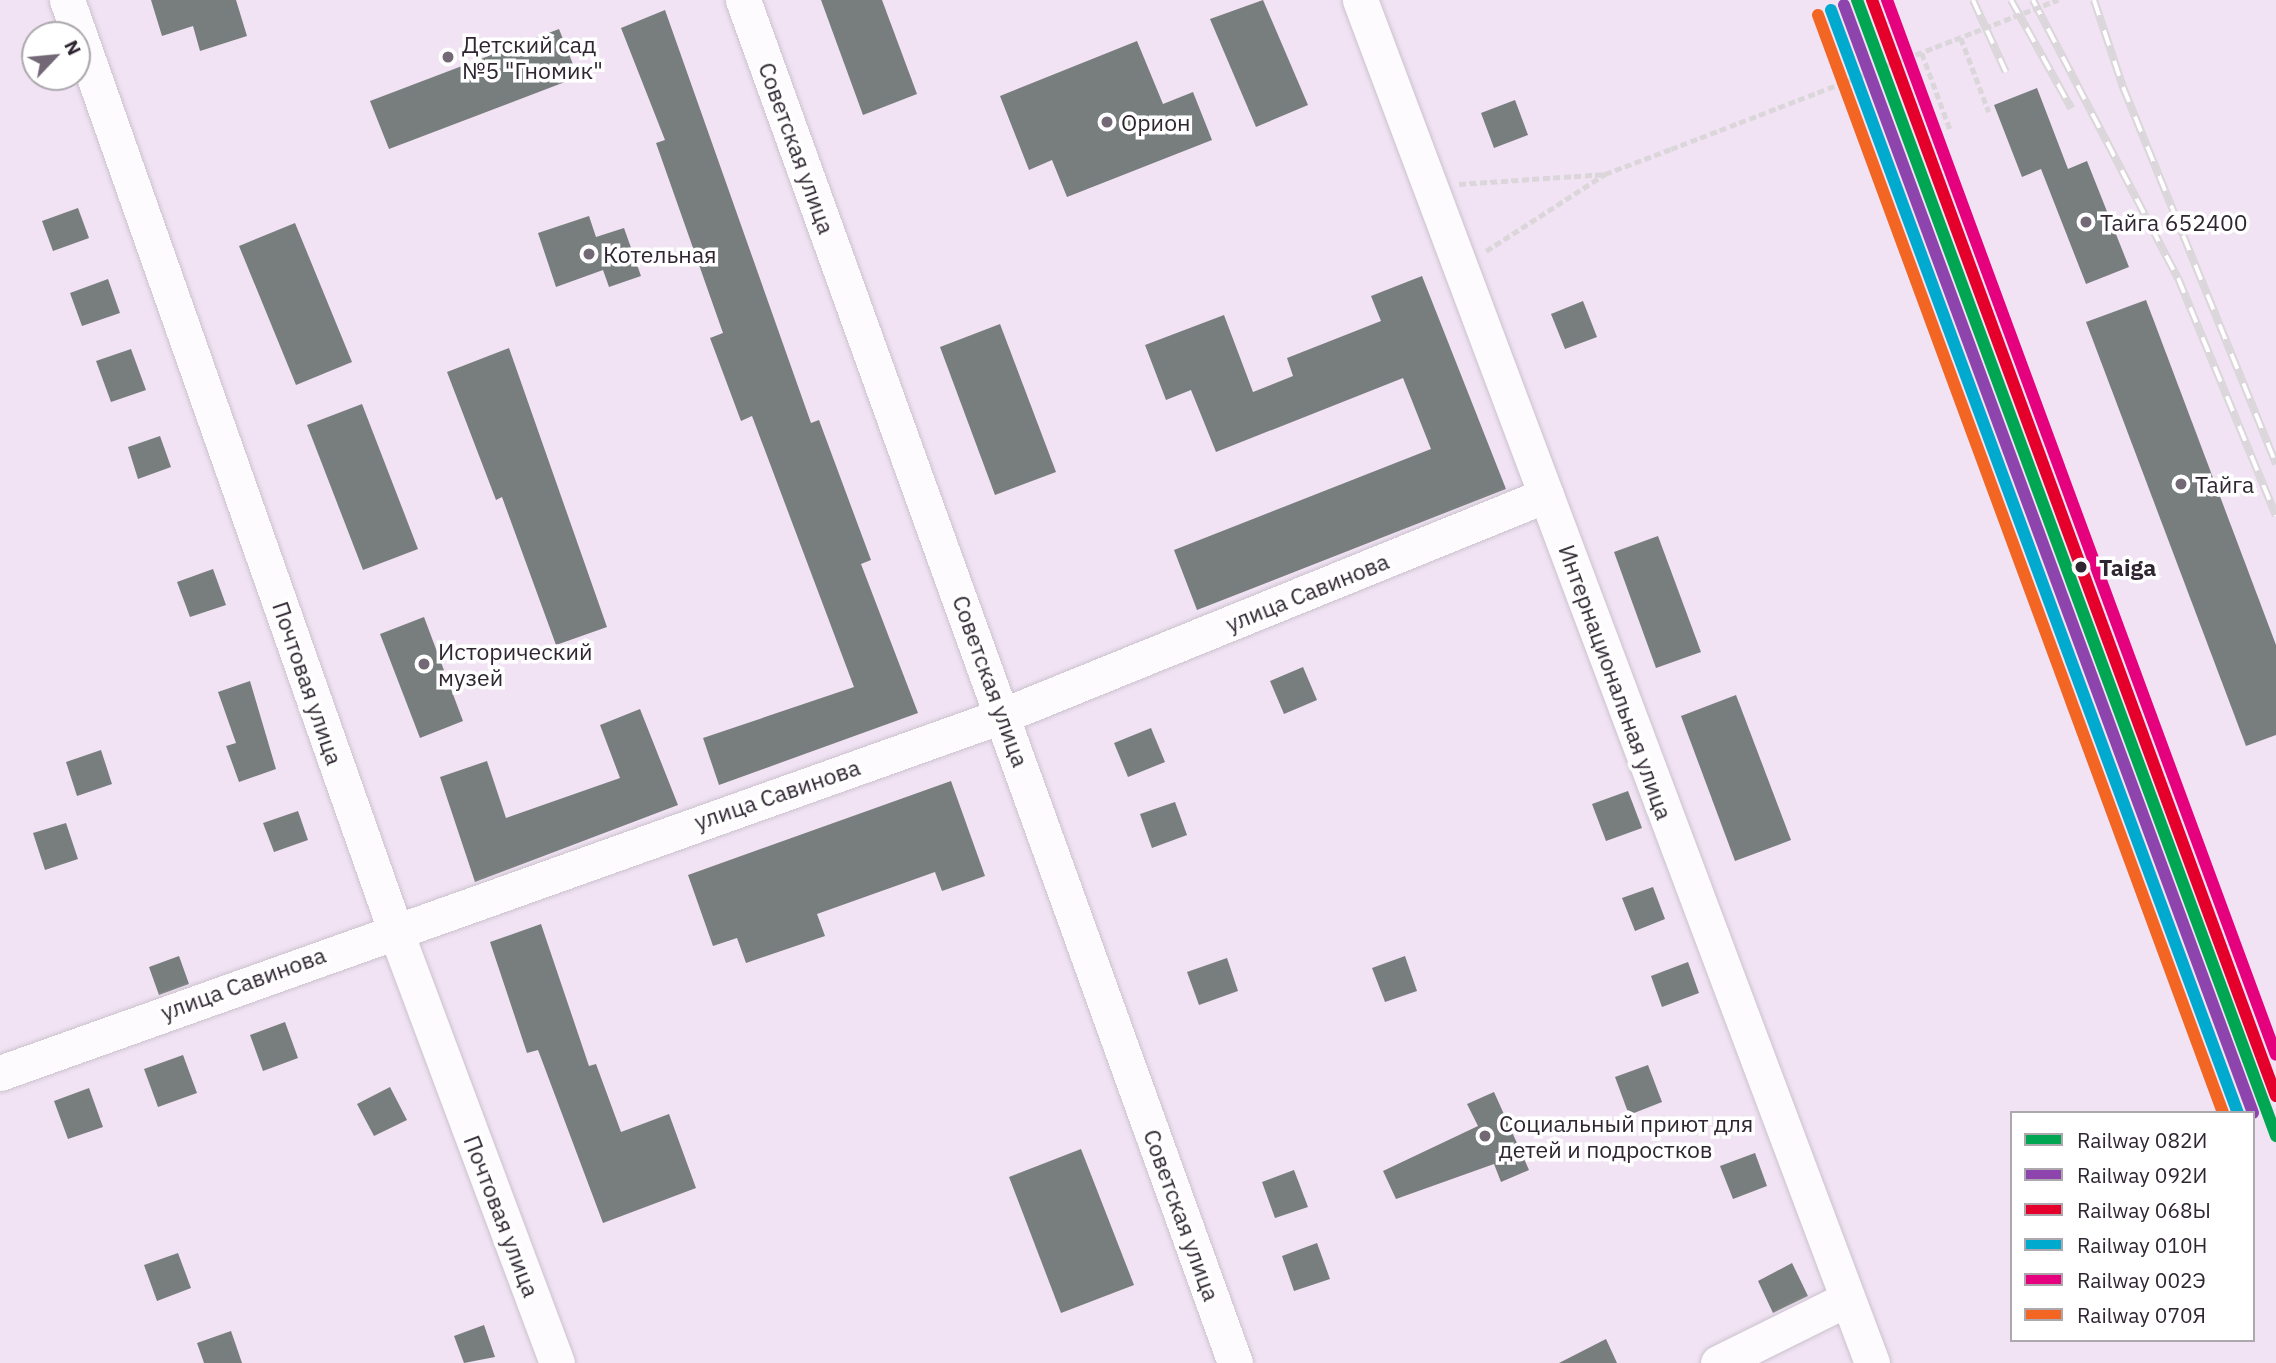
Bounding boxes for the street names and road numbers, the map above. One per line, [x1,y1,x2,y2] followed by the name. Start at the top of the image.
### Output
[753,58,841,238] street label: Советская улица
[1553,541,1679,823] street label: Интернациональная улица
[1221,547,1393,637] street label: улица Савинова
[947,591,1035,771] street label: Советская улица
[267,598,349,768] street label: Почтовая улица
[690,753,864,835] street label: улица Савинова
[157,940,329,1026] street label: улица Савинова
[1138,1125,1226,1305] street label: Советская улица
[458,1131,546,1301] street label: Почтовая улица

